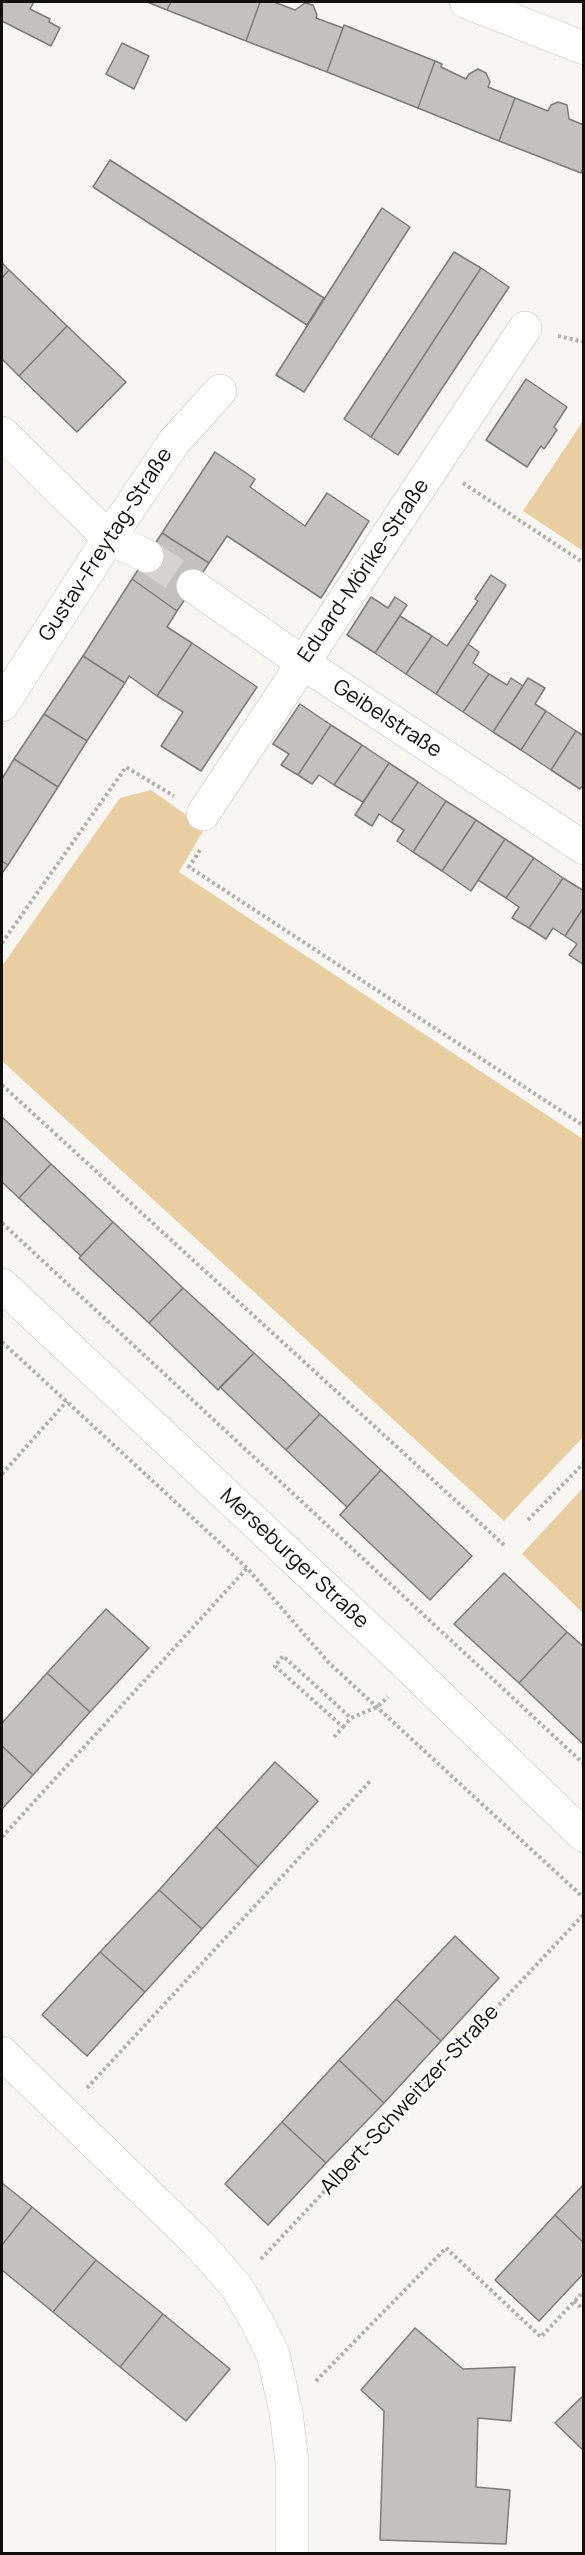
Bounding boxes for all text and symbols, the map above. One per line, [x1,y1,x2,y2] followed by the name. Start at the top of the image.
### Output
[34,443,178,647] street label: Gustav-Freytag-Straße
[293,474,435,668] street label: Eduard-Mörike-Straße
[328,674,446,764] street label: Geibelstraße
[214,1484,374,1634] street label: Merseburger Straße
[316,2000,504,2200] street label: Albert-Schweitzer-Straße

